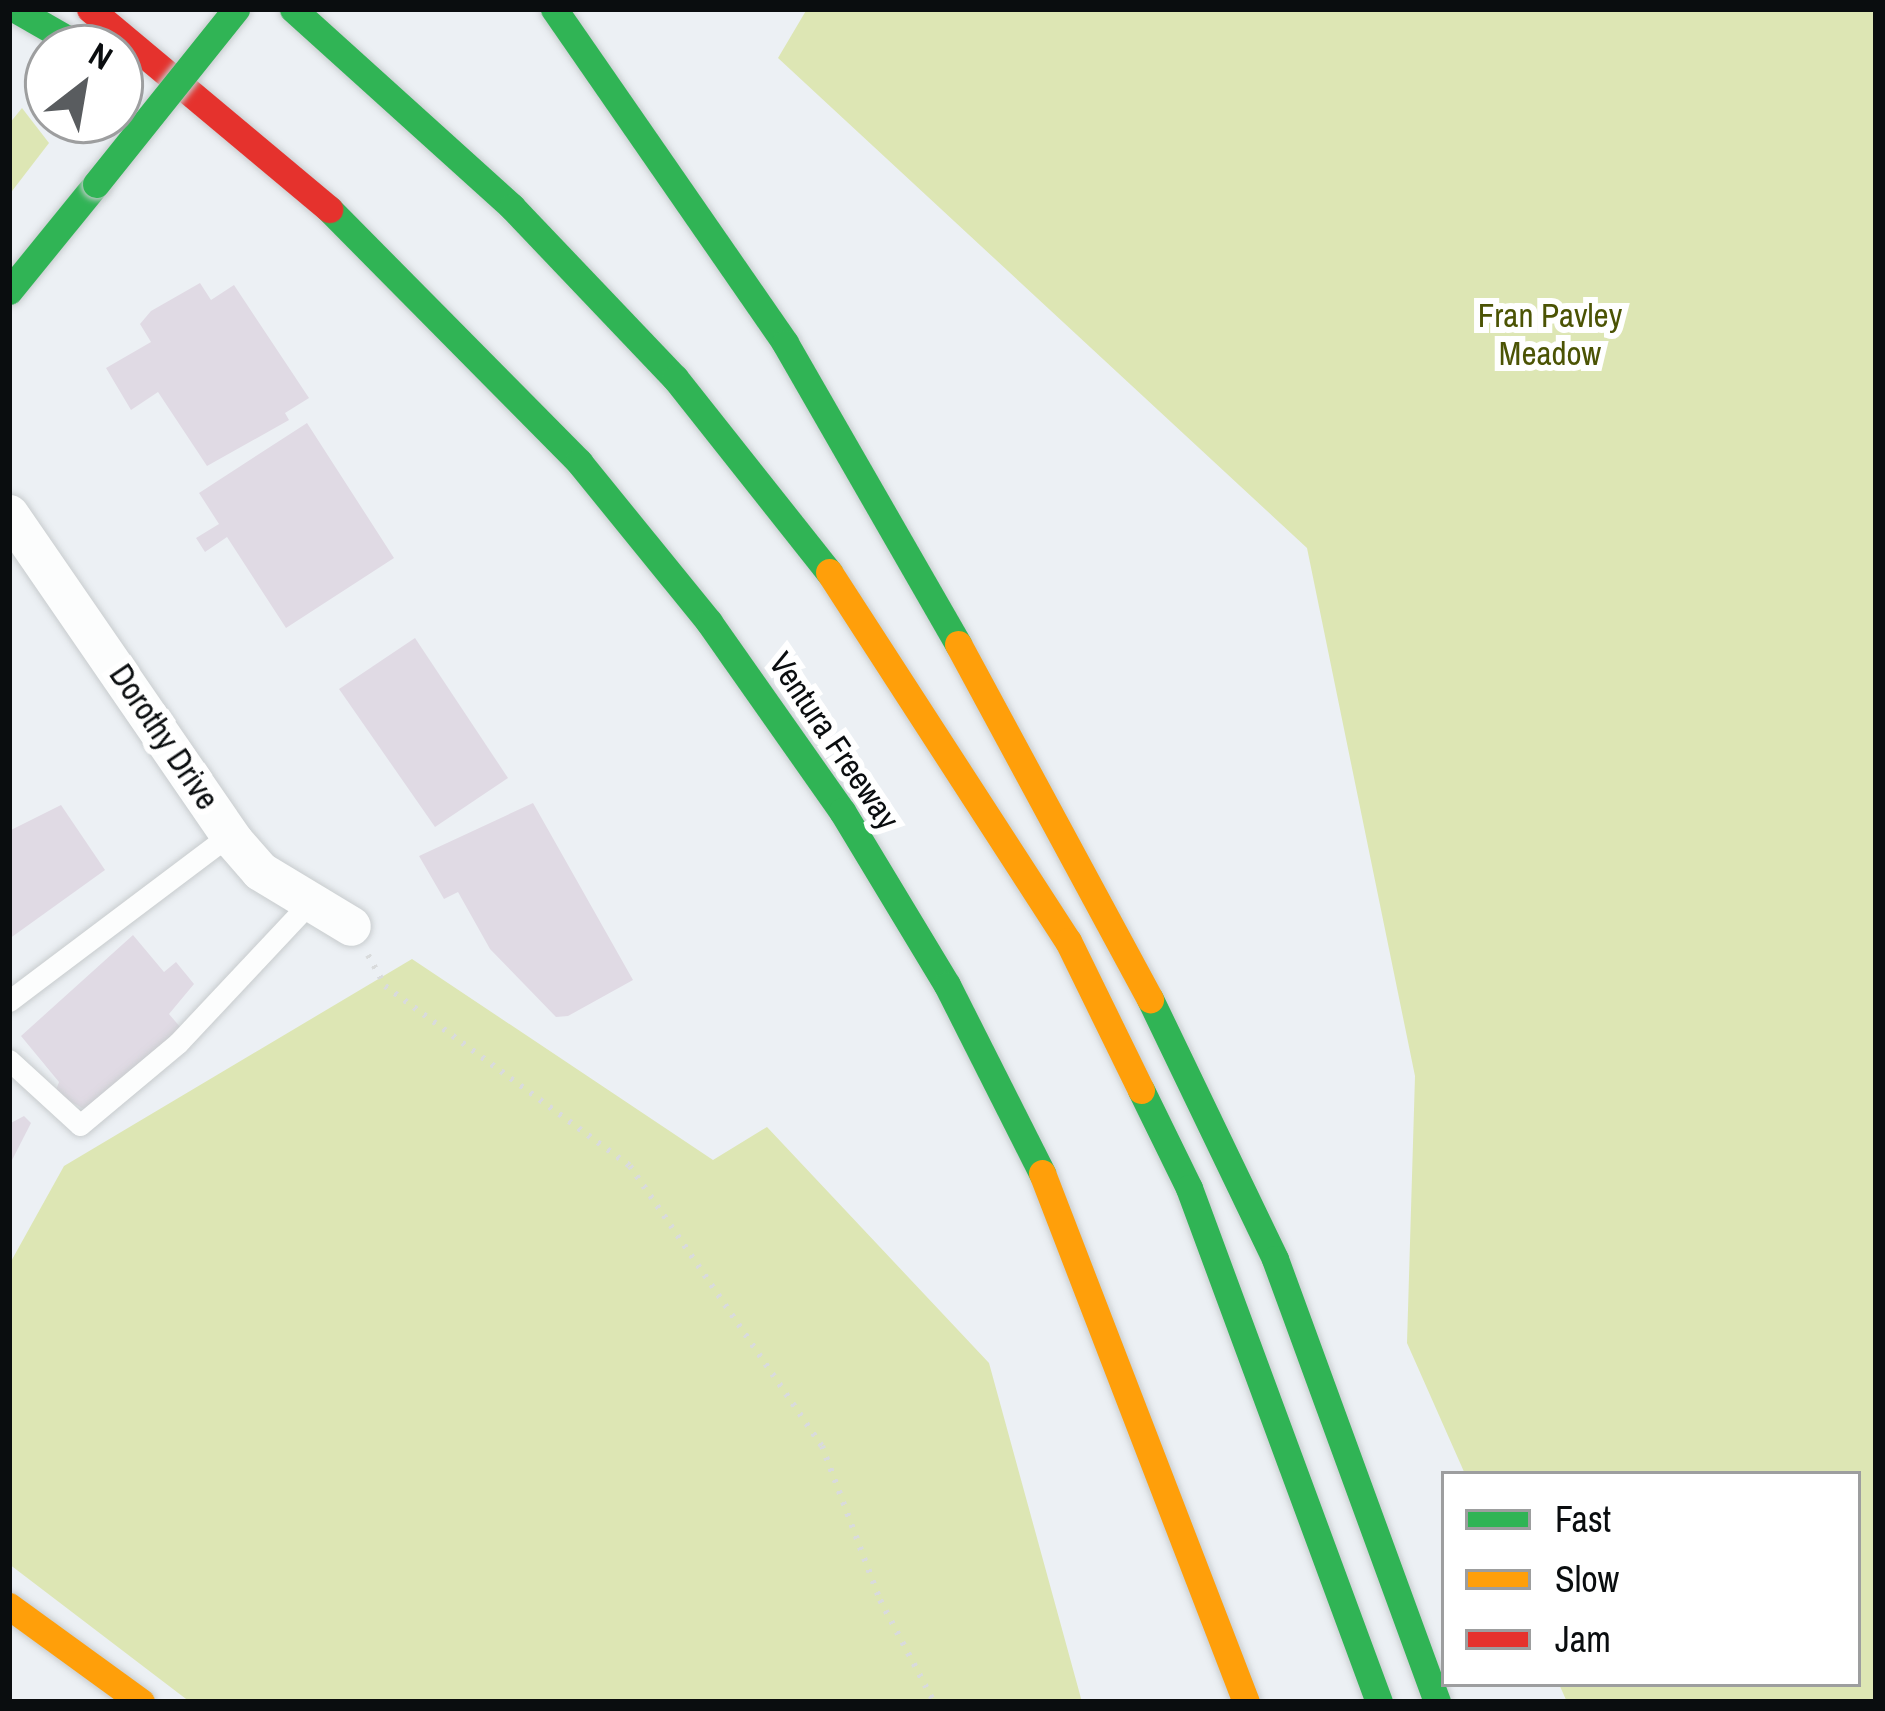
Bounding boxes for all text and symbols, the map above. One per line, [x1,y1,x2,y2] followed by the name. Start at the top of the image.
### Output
[24,24,144,144] north arrow
[81,32,121,80] text: N
[1478,296,1622,374] park label: Fran Pavley Meadow
[760,645,908,837] street label: Ventura Freeway
[101,657,227,817] street label: Dorothy Drive
[1441,1471,1861,1687] legend
[1555,1495,1611,1543] text: Fast
[1555,1555,1619,1603] text: Slow
[1555,1615,1611,1663] text: Jam

